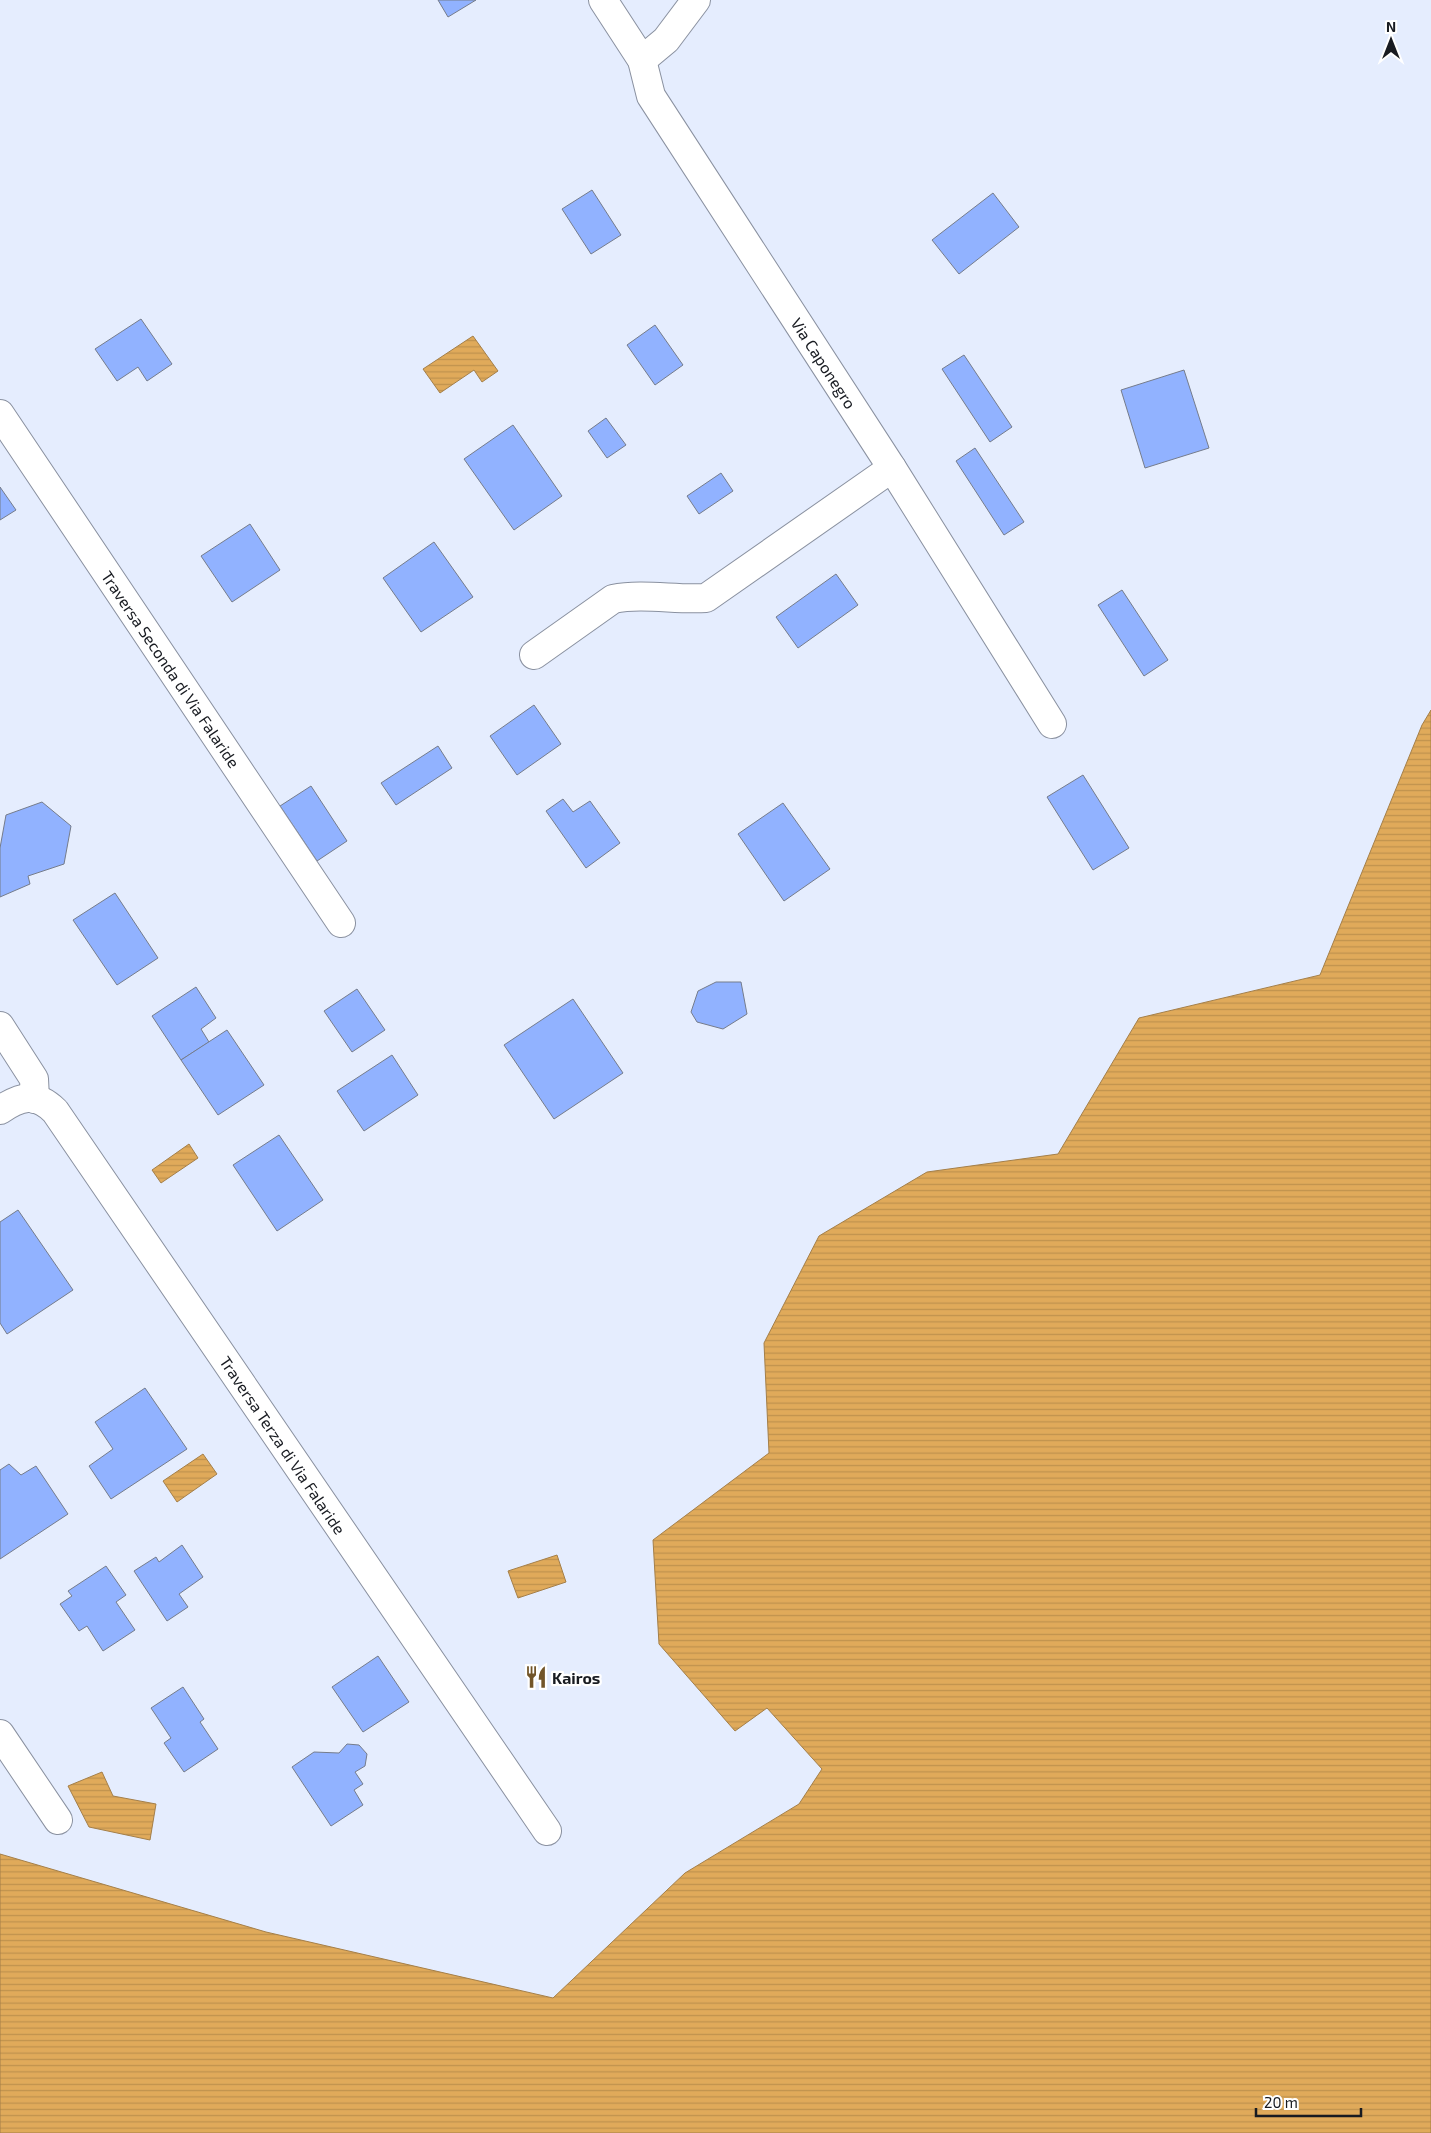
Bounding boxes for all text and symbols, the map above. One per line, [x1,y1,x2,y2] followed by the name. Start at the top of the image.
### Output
[1366,15,1416,65] north arrow
[1386,18,1396,35] text: N
[788,314,860,412] street label: Via Caponegro
[98,567,244,771] street label: Traversa Seconda di Via Falaride
[216,1352,350,1538] street label: Traversa Terza di Via Falaride
[523,1664,549,1690] restaurant icon: Kairos
[552,1668,600,1687] place label: Kairos
[1256,2086,1361,2118] scale bar
[1264,2093,1298,2111] text: 20 m

